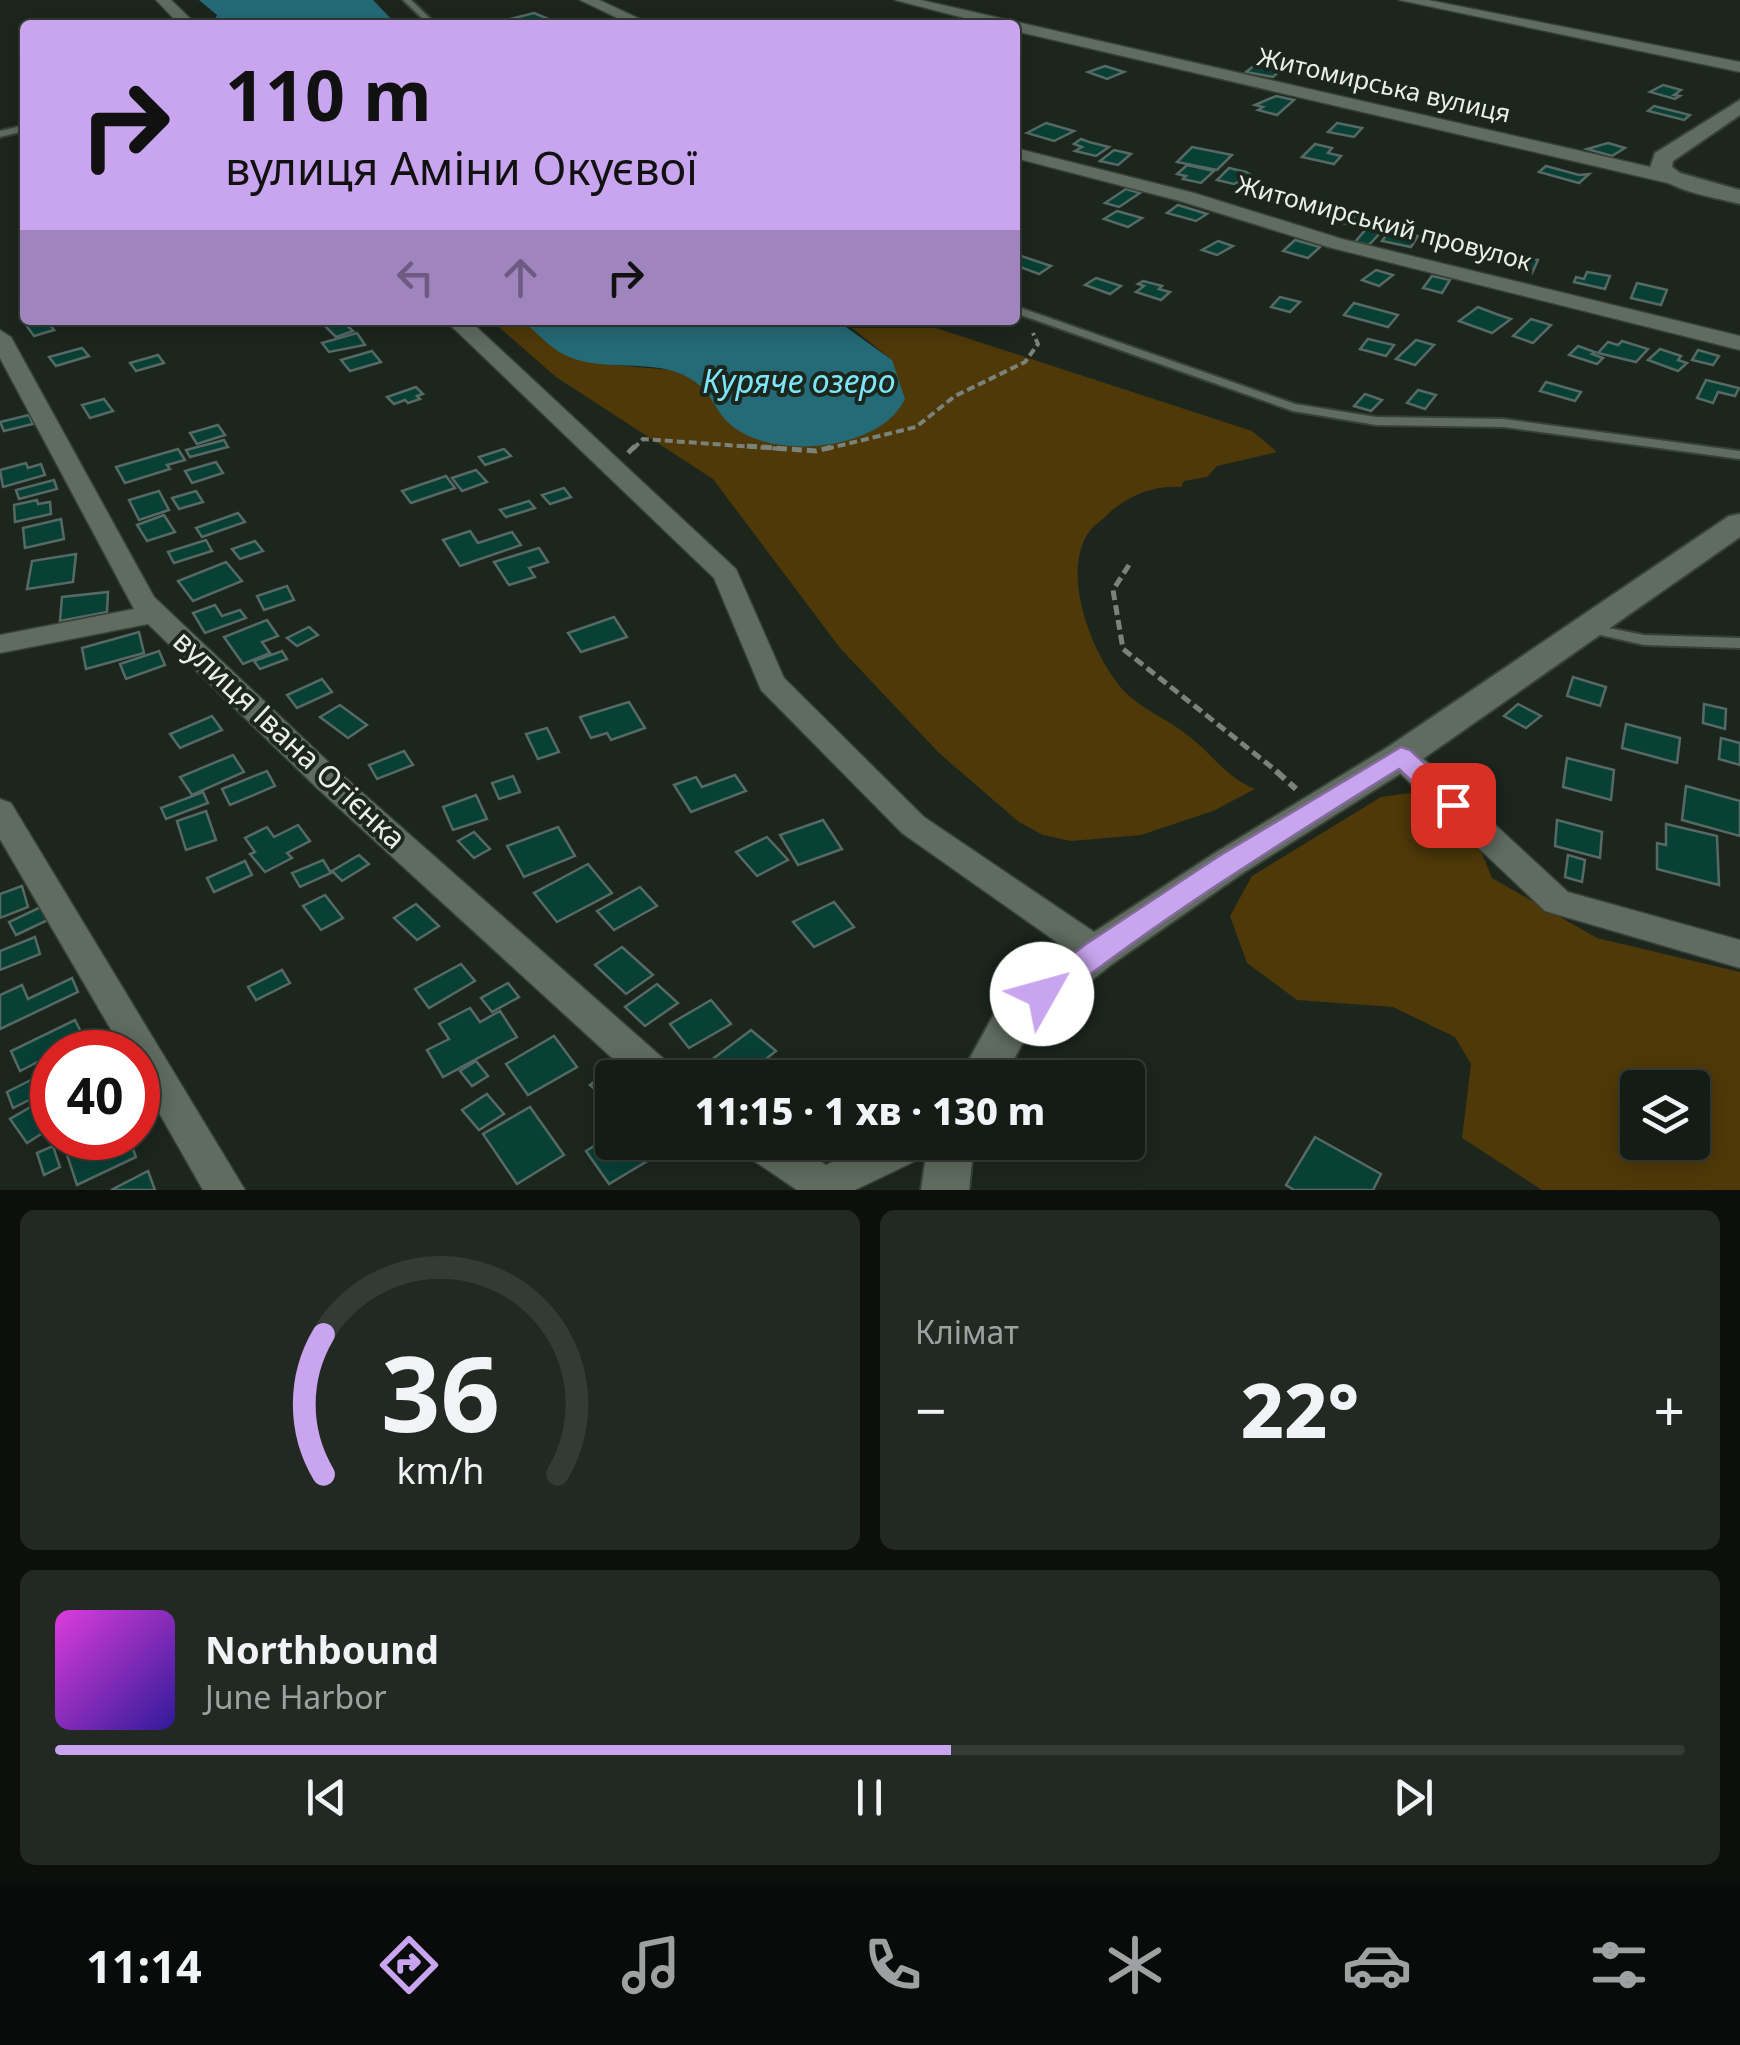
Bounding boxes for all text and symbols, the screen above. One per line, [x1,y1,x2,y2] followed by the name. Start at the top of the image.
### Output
[1254,38,1514,130] street label: Житомирська вулиця
[225,46,432,142] text: 110 m
[60,60,190,190] icon: right
[225,137,698,198] text: вулиця Аміни Окуєвої
[1233,166,1536,278] street label: Житомирський провулок
[388,250,443,305] icon: left
[493,250,548,305] icon: ahead
[598,250,653,305] icon: right
[702,359,896,402] water label: Куряче озеро
[165,620,415,858] street label: вулиця Івана Огієнка
[1411,763,1496,848] pin
[1426,778,1481,833] icon: arrive
[990,942,1094,1046] position arrow
[30,1030,160,1160] speed limit sign: 40
[1620,1070,1710,1160] map controls
[1620,1070,1710,1160] button: layers
[695,1084,1045,1136] text: 11:15 · 1 хв · 130 m
[915,1310,1019,1353] text: Клімат
[381,1321,499,1462] text: 36
[1241,1358,1359,1460] text: 22°
[915,1372,946,1447] text: −
[1654,1372,1685,1447] text: +
[396,1446,484,1494] text: km/h
[205,1623,439,1675] text: Northbound
[205,1675,387,1718] text: June Harbor
[299,1770,354,1825] icon: previous
[842,1770,897,1825] icon: pause
[1386,1770,1441,1825] icon: next
[374,1930,444,2000] icon: directions
[616,1930,686,2000] icon: music
[858,1930,928,2000] icon: phone
[1100,1930,1170,2000] icon: climate
[1342,1930,1412,2000] icon: car
[1584,1930,1654,2000] icon: filters
[86,1935,202,1996] text: 11:14

